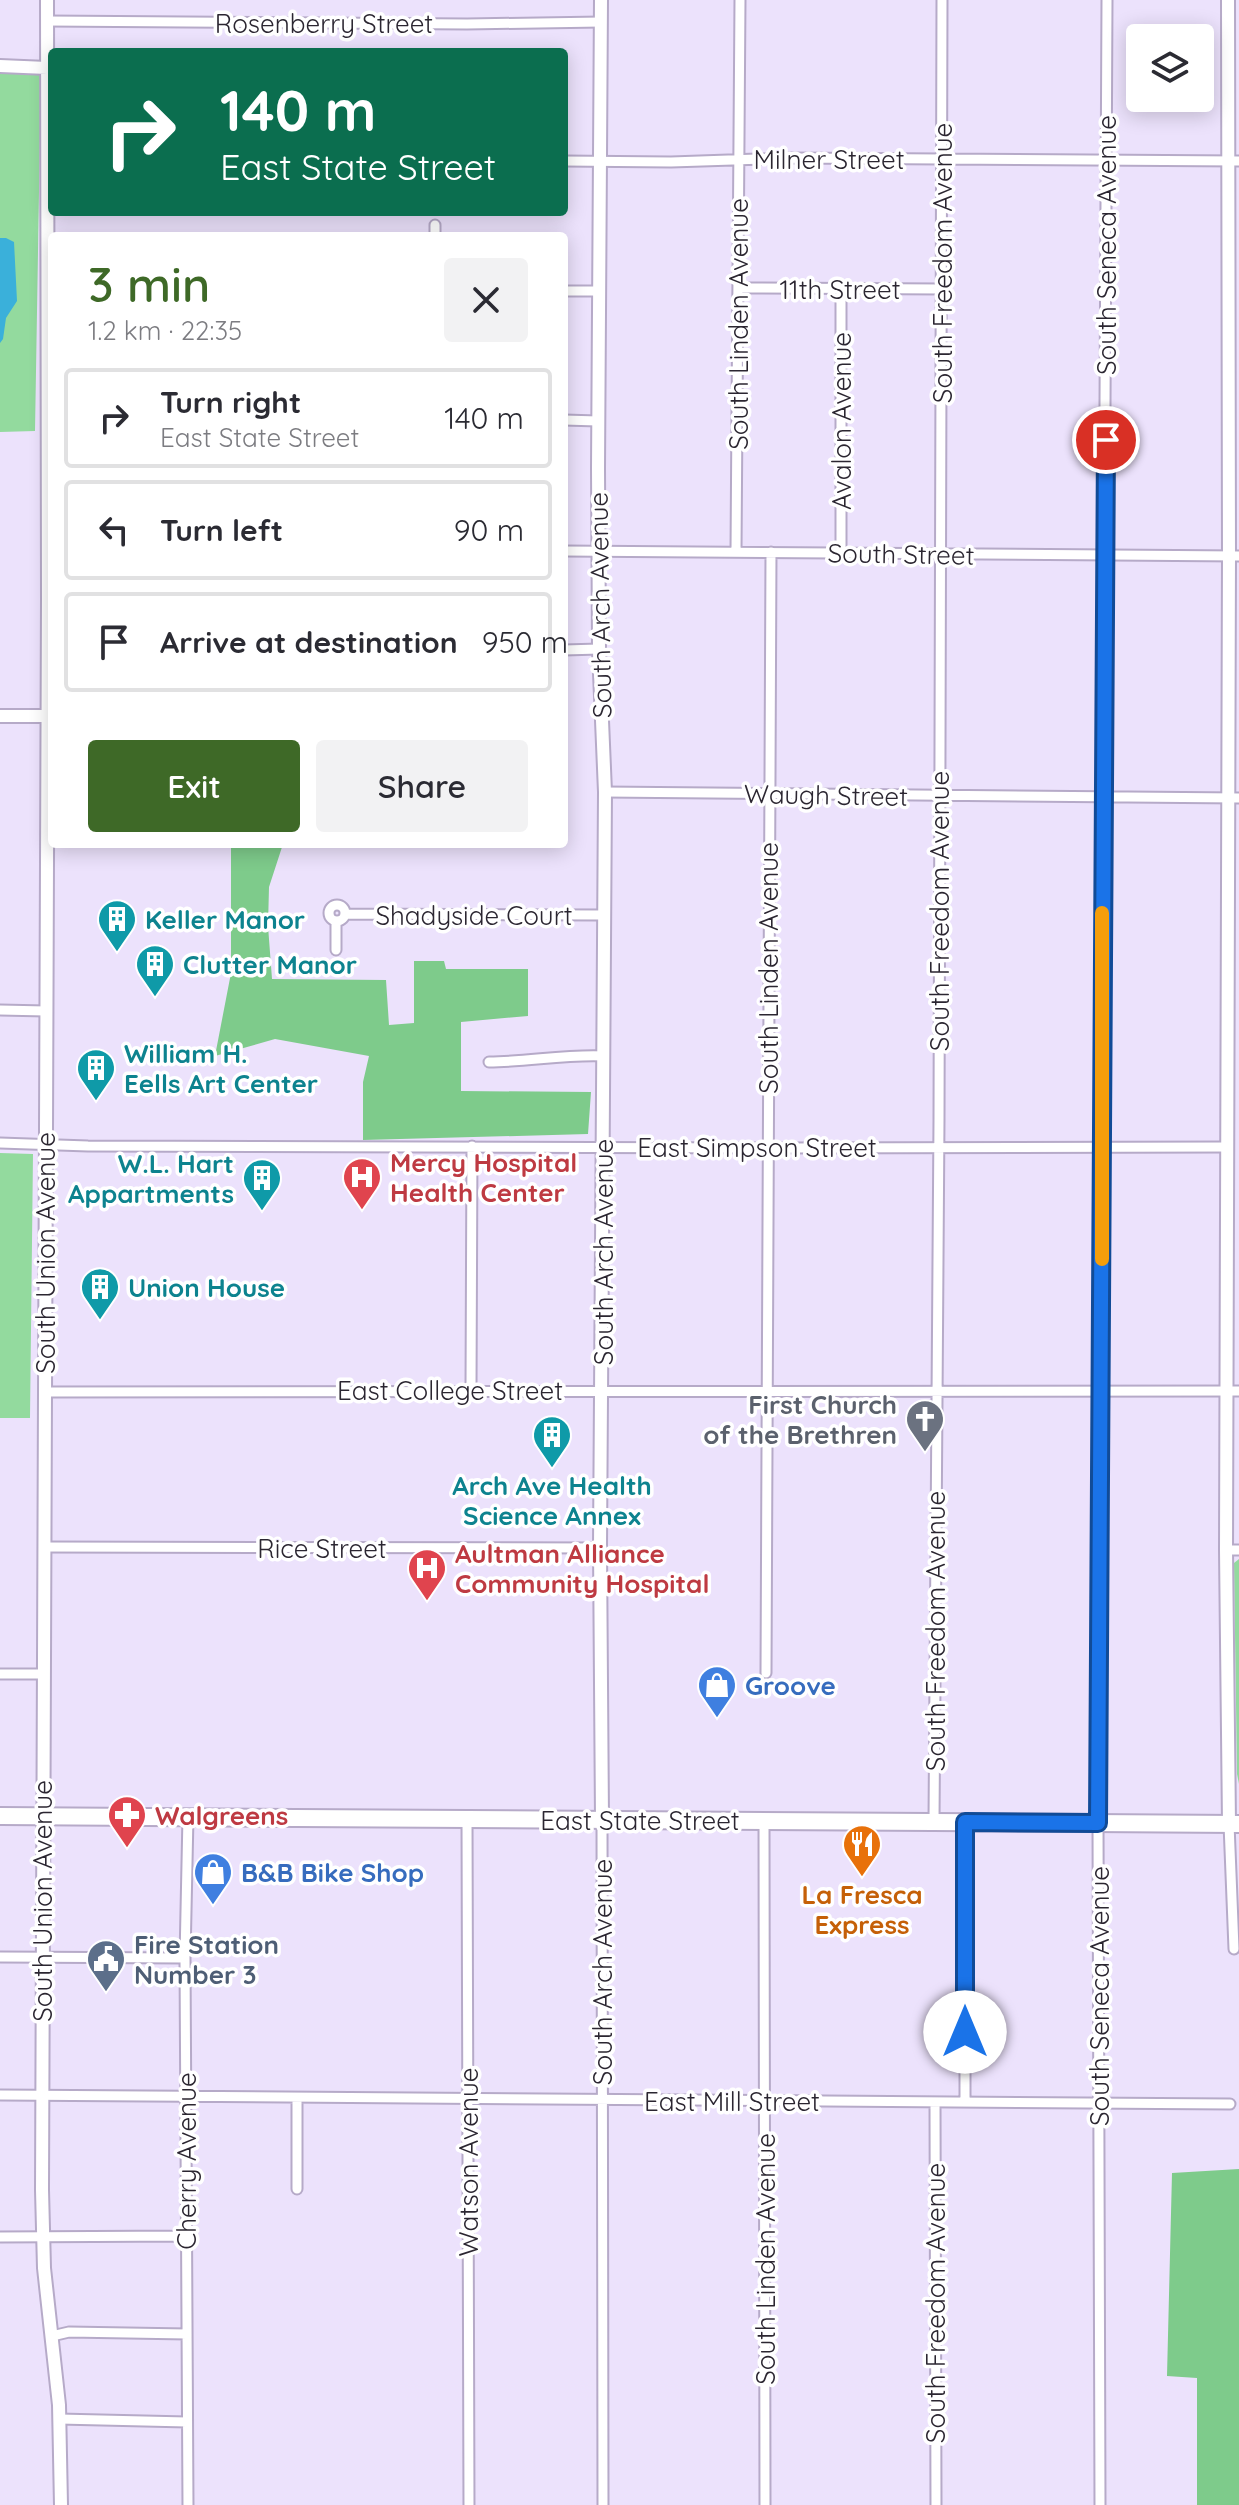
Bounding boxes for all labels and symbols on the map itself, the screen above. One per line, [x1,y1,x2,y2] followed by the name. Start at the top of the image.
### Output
[215,7,433,40] street label: Rosenberry Street
[1090,115,1123,375] street label: South Seneca Avenue
[926,123,959,403] street label: South Freedom Avenue
[754,143,904,176] street label: Milner Street
[722,198,755,450] street label: South Linden Avenue
[780,273,900,306] street label: 11th Street
[825,332,858,510] street label: Avalon Avenue
[1072,406,1140,474] pin
[582,492,618,718] street label: South Arch Avenue
[827,536,975,572] street label: South Street
[923,771,956,1051] street label: South Freedom Avenue
[744,777,908,813] street label: Waugh Street
[752,842,785,1094] street label: South Linden Avenue
[96,898,138,953] building icon: Keller Manor
[375,899,573,932] street label: Shadyside Court
[145,903,305,936] place label: Keller Manor
[134,943,176,998] building icon: Clutter Manor
[183,948,357,981] place label: Clutter Manor
[124,1037,318,1100] place label: William H. Eells Art Center
[75,1047,117,1102] building icon: William H. Eells Art Center
[637,1131,877,1164] street label: East Simpson Street
[29,1132,62,1374] street label: South Union Avenue
[587,1139,620,1365] street label: South Arch Avenue
[390,1146,577,1209] place label: Mercy Hospital Health Center
[68,1147,234,1210] place label: W.L. Hart Appartments
[341,1156,383,1211] hospital icon: Mercy Hospital Health Center
[241,1157,283,1212] building icon: W.L. Hart Appartments
[79,1266,121,1321] building icon: Union House
[128,1271,285,1304] place label: Union House
[337,1374,563,1407] street label: East College Street
[703,1388,897,1451] place label: First Church of the Brethren
[904,1398,946,1453] church icon: First Church of the Brethren
[531,1414,573,1469] building icon: Arch Ave Health Science Annex
[452,1469,652,1532] place label: Arch Ave Health Science Annex
[919,1491,952,1771] street label: South Freedom Avenue
[257,1532,387,1565] street label: Rice Street
[455,1537,709,1600] place label: Aultman Alliance Community Hospital
[406,1547,448,1602] hospital icon: Aultman Alliance Community Hospital
[696,1664,738,1719] shop icon: Groove
[745,1669,836,1702] place label: Groove
[26,1780,59,2022] street label: South Union Avenue
[106,1794,148,1849] pharmacy icon: Walgreens
[155,1799,288,1832] place label: Walgreens
[540,1804,740,1837] street label: East State Street
[841,1823,883,1878] restaurant icon: La Fresca Express
[192,1851,234,1906] shop icon: B&B Bike Shop
[241,1856,424,1889] place label: B&B Bike Shop
[586,1859,619,2085] street label: South Arch Avenue
[1083,1866,1116,2126] street label: South Seneca Avenue
[801,1878,923,1941] place label: La Fresca Express
[134,1928,279,1991] place label: Fire Station Number 3
[85,1938,127,1993] public building icon: Fire Station Number 3
[923,1990,1007,2074] position arrow
[452,2068,485,2256] street label: Watson Avenue
[170,2072,203,2250] street label: Cherry Avenue
[644,2085,820,2118] street label: East Mill Street
[749,2133,782,2385] street label: South Linden Avenue
[919,2163,952,2443] street label: South Freedom Avenue

